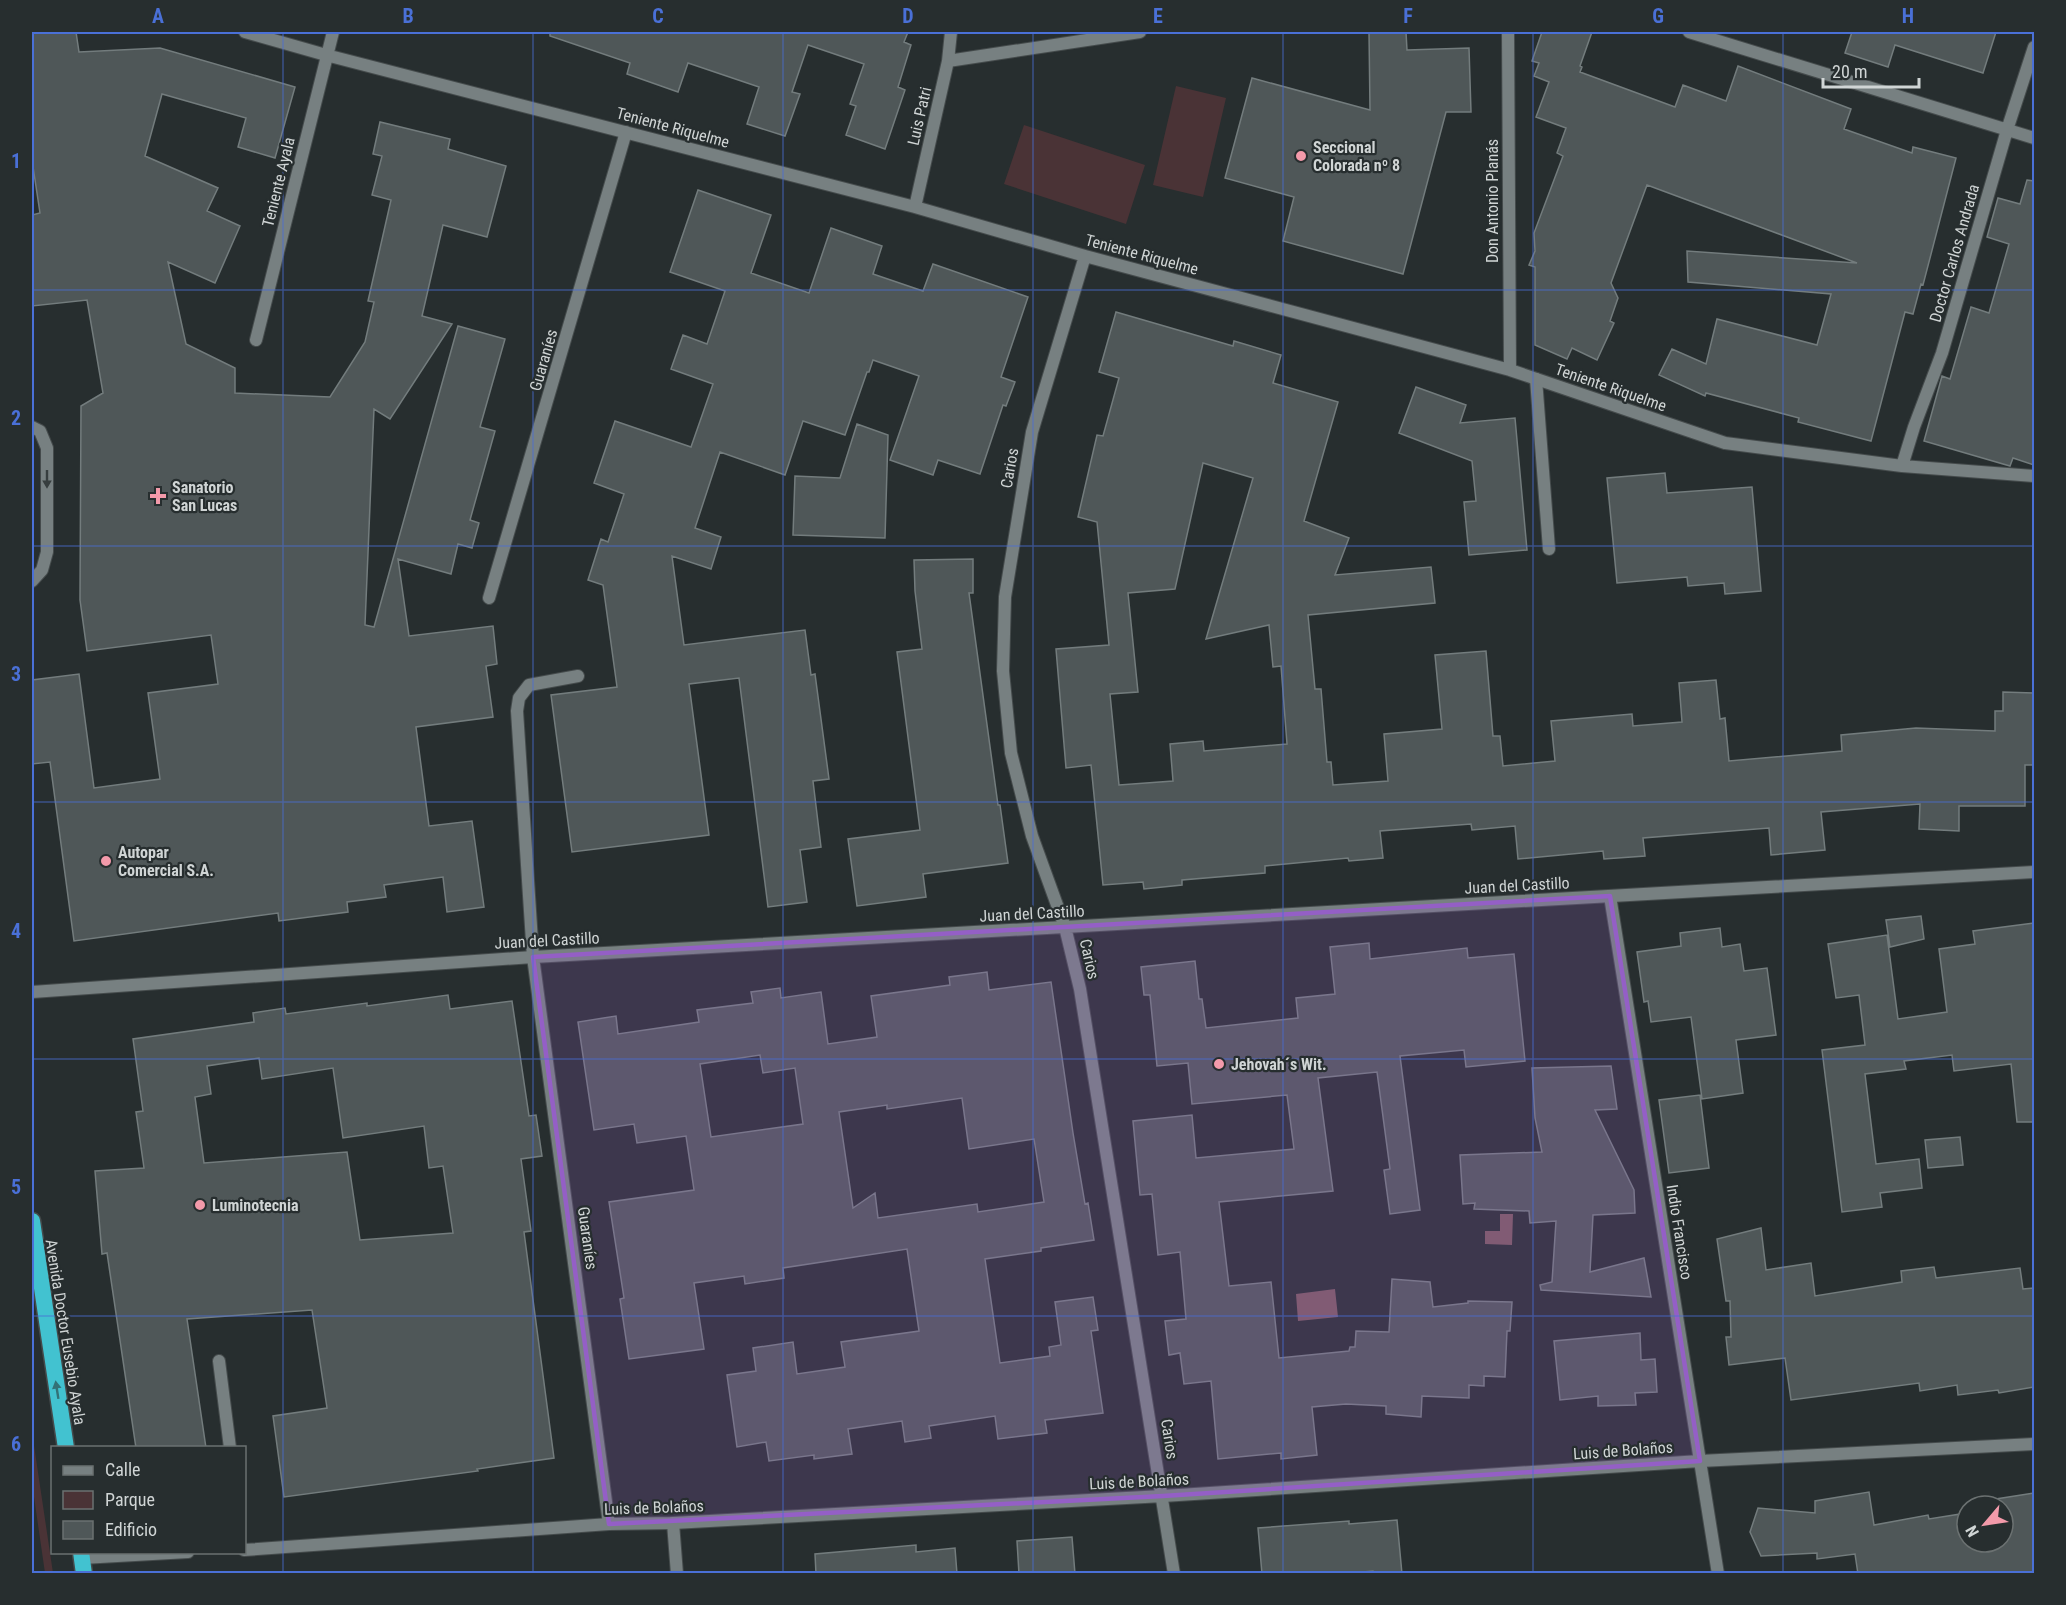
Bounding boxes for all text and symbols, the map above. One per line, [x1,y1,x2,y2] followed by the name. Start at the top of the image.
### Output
[152,4,164,28] text: A
[402,4,414,28] text: B
[652,4,664,28] text: C
[902,4,914,28] text: D
[1153,4,1163,28] text: E
[1403,4,1413,28] text: F
[1652,4,1664,28] text: G
[1902,4,1914,28] text: H
[1823,51,1919,89] scale bar
[1832,61,1867,82] text: 20 m
[904,85,935,147] street label: Luis Patri
[614,103,731,152] street label: Teniente Riquelme
[258,135,299,229] street label: Teniente Ayala
[1313,138,1400,175] place label: Seccional Colorada nº 8
[1483,139,1502,263] street label: Don Antonio Planás
[11,149,21,173] text: 1
[1294,149,1308,163] marker: Seccional Colorada nº 8
[1926,182,1983,324] street label: Doctor Carlos Andrada
[1083,230,1200,279] street label: Teniente Riquelme
[526,327,561,393] street label: Guaraníes
[1553,360,1669,415] street label: Teniente Riquelme
[11,406,21,430] text: 2
[997,446,1022,490] street label: Carios
[42,469,52,488] one-way arrow
[172,478,237,515] place label: Sanatorio San Lucas
[149,487,167,505] marker: Sanatorio San Lucas
[11,662,21,686] text: 3
[118,843,214,880] place label: Autopar Comercial S.A.
[99,854,113,868] marker: Autopar Comercial S.A.
[1464,873,1570,898] street label: Juan del Castillo
[979,901,1085,926] street label: Juan del Castillo
[11,919,21,943] text: 4
[494,928,600,953] street label: Juan del Castillo
[1076,937,1103,981] street label: Carios
[1231,1055,1327,1074] place label: Jehovah´s Wit.
[1212,1057,1226,1071] marker: Jehovah´s Wit.
[11,1175,21,1199] text: 5
[1663,1183,1696,1281] street label: Indio Francisco
[212,1196,299,1215] place label: Luminotecnia
[193,1198,207,1212] marker: Luminotecnia
[574,1205,601,1271] street label: Guaraníes
[41,1238,90,1426] street label: Avenida Doctor Eusebio Ayala
[52,1380,61,1399] one-way arrow
[1157,1418,1182,1461] street label: Carios
[11,1432,21,1456] text: 6
[1573,1438,1674,1463] street label: Luis de Bolaños
[51,1446,246,1554] legend
[105,1459,141,1480] text: Calle
[1089,1469,1189,1494] street label: Luis de Bolaños
[105,1489,155,1510] text: Parque
[1955,1494,2015,1554] north arrow
[604,1496,704,1519] street label: Luis de Bolaños
[105,1519,157,1540] text: Edificio
[1962,1522,1983,1540] text: N

